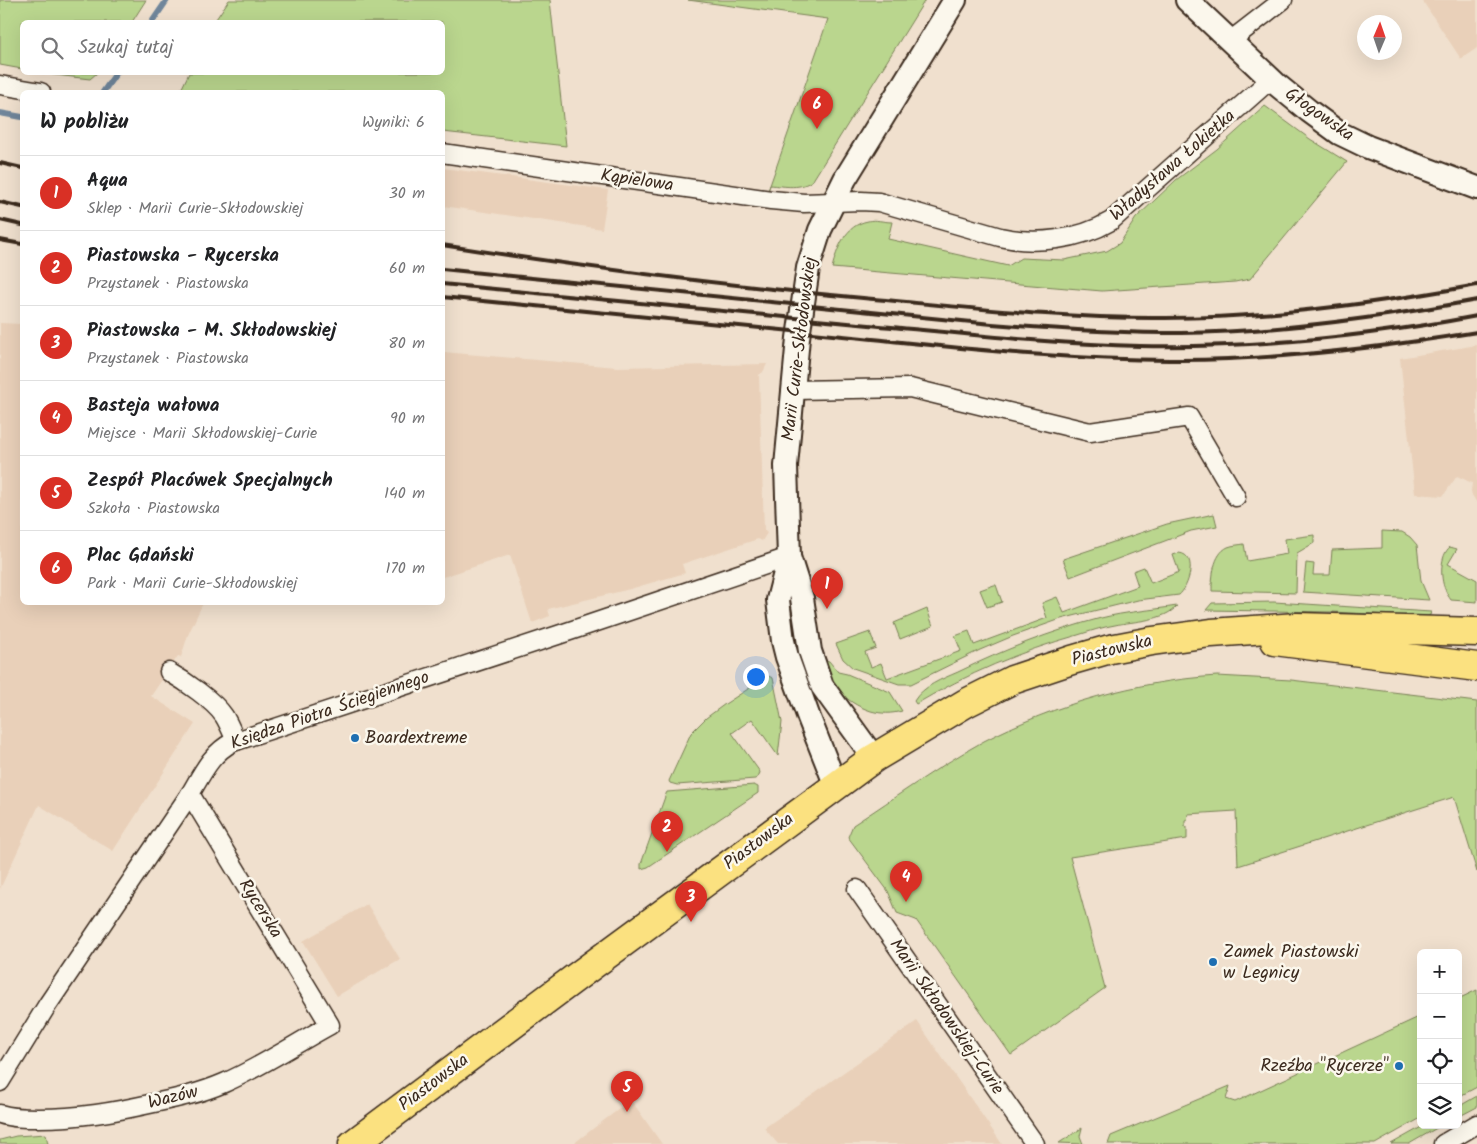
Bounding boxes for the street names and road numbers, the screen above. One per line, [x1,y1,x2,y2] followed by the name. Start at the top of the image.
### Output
[1278,80,1360,150] street label: Głogowska
[1104,103,1242,229] street label: Władysława Łokietka
[599,162,675,200] street label: Kąpielowa
[774,254,826,443] street label: Marii Curie-Skłodowskiej
[1069,627,1155,675] street label: Piastowska
[227,663,433,759] street label: Księdza Piotra Ściegiennego
[718,806,800,878] street label: Piastowska
[230,874,290,944] street label: Rycerska
[881,933,1011,1101] street label: Marii Skłodowskiej-Curie
[393,1047,475,1119] street label: Piastowska
[145,1078,202,1118] street label: Wazów

